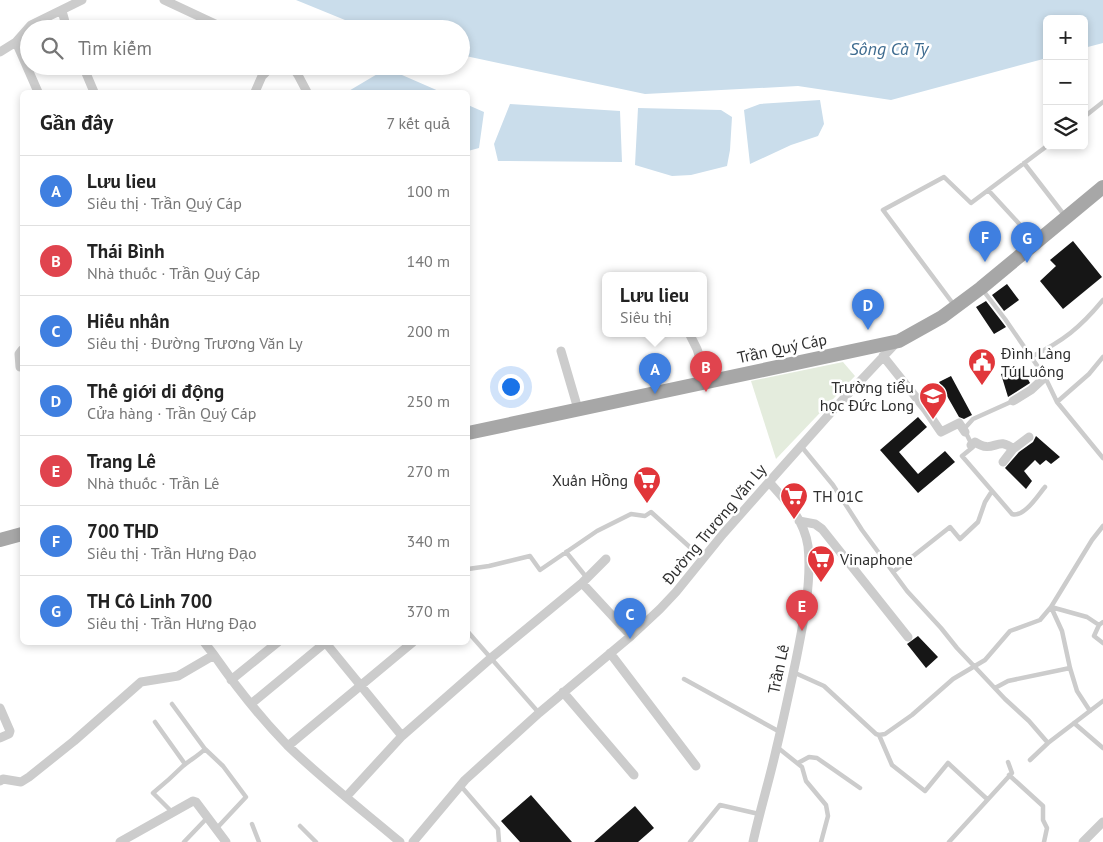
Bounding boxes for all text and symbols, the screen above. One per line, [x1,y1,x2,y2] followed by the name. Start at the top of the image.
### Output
[1043,15,1088,150] map controls
[1043,15,1088,60] button: +
[20,20,470,75] search box
[38,34,66,62] icon: search
[78,36,152,60] text: Tìm kiếm
[850,37,930,60] water label: Sông Cà Ty
[1043,60,1088,105] button: −
[1043,105,1088,150] button: layers
[40,109,113,136] text: Gần đây
[386,113,450,133] text: 7 kết quả
[87,169,156,193] text: Lưu lieu
[51,181,61,201] text: A
[407,181,450,201] text: 100 m
[87,193,242,213] text: Siêu thị · Trần Quý Cáp
[969,221,1001,262] pin: F
[1011,222,1043,263] pin: G
[87,239,165,263] text: Thái Bình
[51,251,61,271] text: B
[407,251,450,271] text: 140 m
[87,263,260,283] text: Nhà thuốc · Trần Quý Cáp
[602,272,707,337] popup
[620,283,689,307] text: Lưu lieu
[852,289,884,330] pin: D
[620,307,671,327] text: Siêu thị
[87,309,170,333] text: Hiếu nhân
[52,321,60,341] text: C
[407,321,450,341] text: 200 m
[735,329,829,367] street label: Trần Quý Cáp
[87,333,303,353] text: Siêu thị · Đường Trương Văn Ly
[1000,343,1071,381] place label: Đình Làng Tú Luông
[967,347,997,386] public building icon: Đình Làng Tú Luông
[690,351,722,392] pin: B
[639,353,671,394] pin: A
[498,374,524,400] your location
[820,377,914,415] place label: Trường tiểu học Đức Long
[87,379,224,403] text: Thế giới di động
[918,381,948,420] school or university icon: Trường tiểu học Đức Long
[51,391,61,411] text: D
[407,391,450,411] text: 250 m
[87,403,256,423] text: Cửa hàng · Trần Quý Cáp
[87,449,156,473] text: Trang Lê
[657,459,771,589] street label: Đường Trương Văn Ly
[52,461,60,481] text: E
[407,461,450,481] text: 270 m
[632,465,662,504] supermarket icon: Xuân Hồng
[552,470,628,490] place label: Xuân Hồng
[87,473,219,493] text: Nhà thuốc · Trần Lê
[779,481,809,520] supermarket icon: TH 01C
[813,486,863,506] place label: TH 01C
[87,519,159,543] text: 700 THD
[52,531,60,551] text: F
[407,531,450,551] text: 340 m
[87,543,257,563] text: Siêu thị · Trần Hưng Đạo
[806,544,836,583] supermarket icon: Vinaphone
[839,549,913,569] place label: Vinaphone
[87,589,212,613] text: TH Cô Linh 700
[786,590,818,631] pin: E
[614,598,646,639] pin: C
[51,601,61,621] text: G
[407,601,450,621] text: 370 m
[87,613,257,633] text: Siêu thị · Trần Hưng Đạo
[763,642,793,696] street label: Trần Lê

